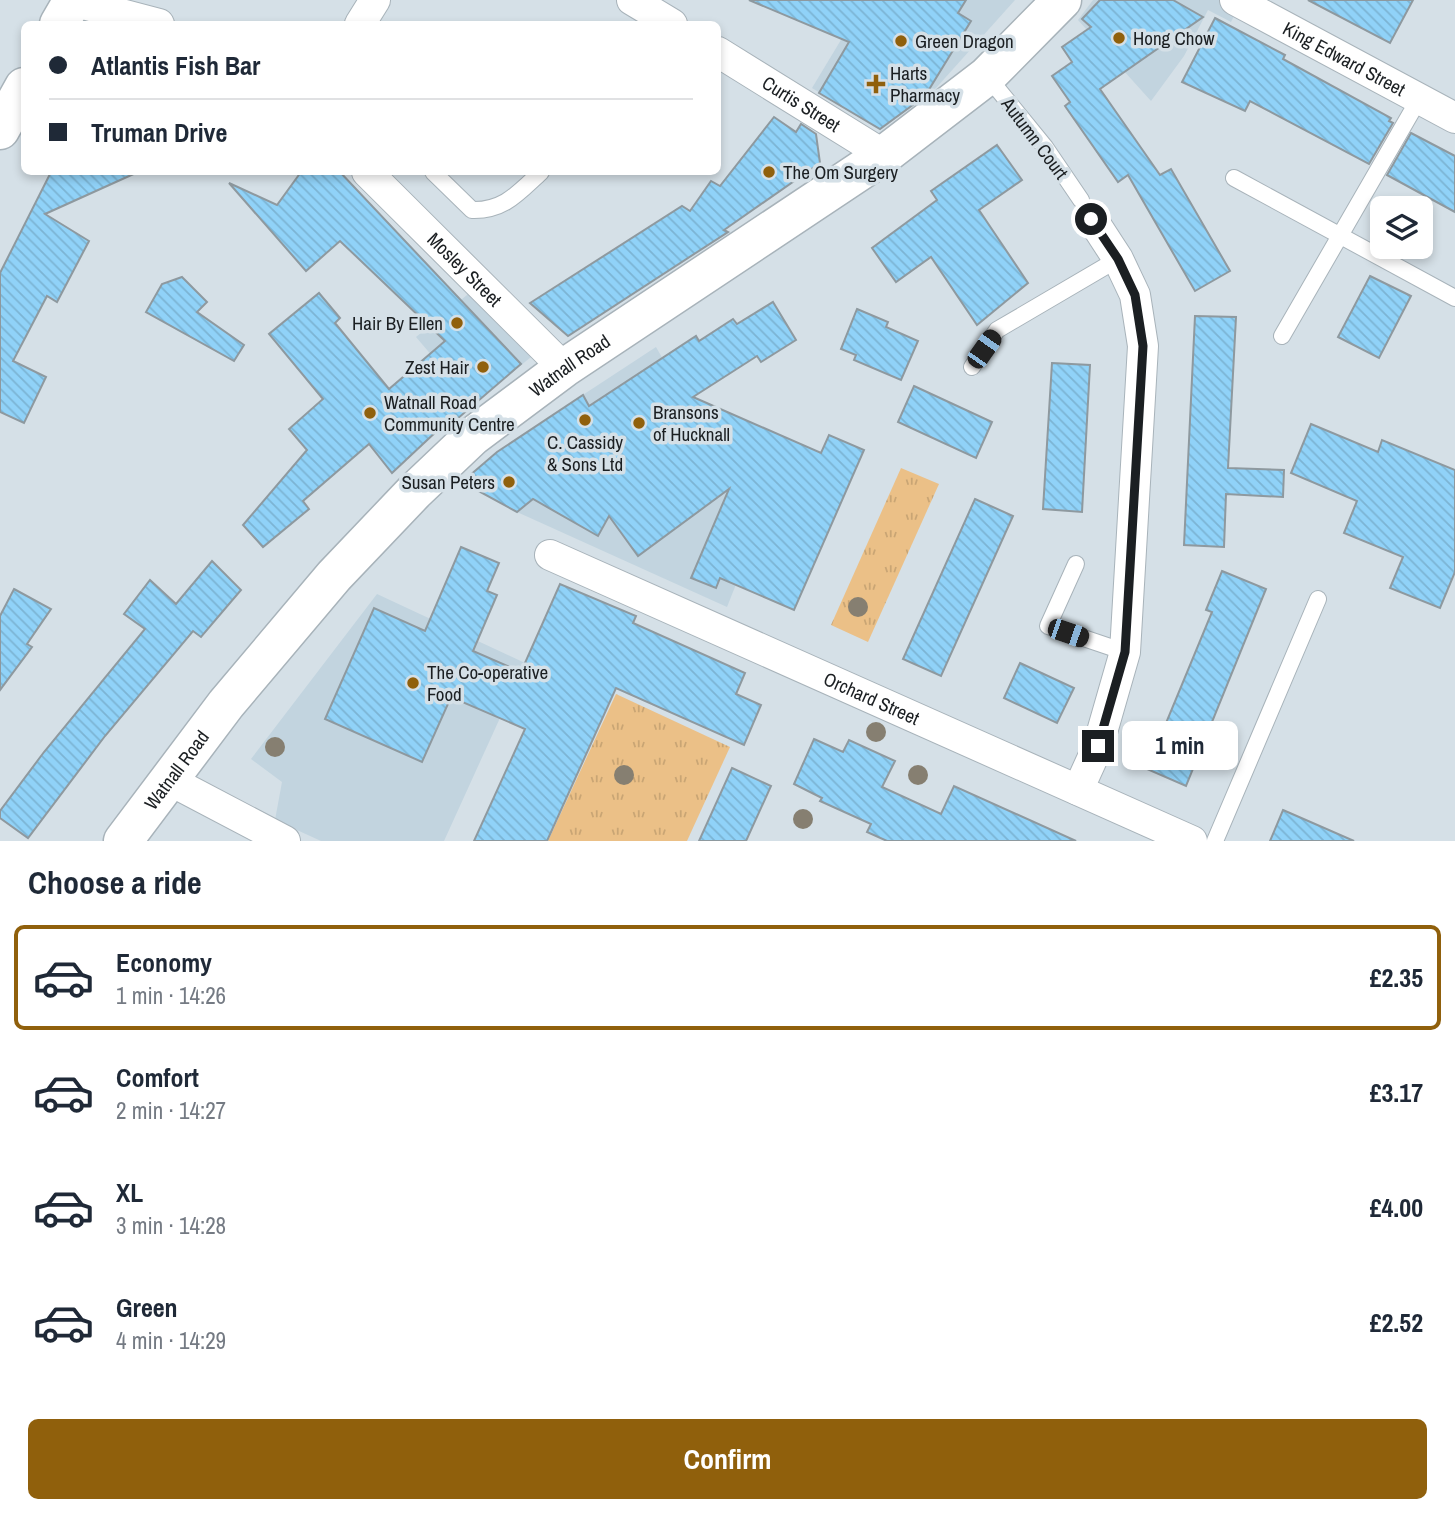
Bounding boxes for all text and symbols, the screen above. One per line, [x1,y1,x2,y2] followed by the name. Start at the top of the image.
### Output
[1279,15,1411,102] street label: King Edward Street
[1133,25,1215,51] place label: Hong Chow
[915,28,1014,54] place label: Green Dragon
[1111,30,1127,46] marker: Hong Chow
[893,33,909,49] marker: Green Dragon
[91,48,260,83] text: Atlantis Fish Bar
[890,60,960,108] place label: Harts Pharmacy
[757,70,846,138] street label: Curtis Street
[868,76,884,92] marker: Harts Pharmacy
[995,91,1075,185] street label: Autumn Court
[91,115,227,150] text: Truman Drive
[783,159,898,185] place label: The Om Surgery
[761,164,777,180] marker: The Om Surgery
[1370,196,1433,259] map controls
[1370,196,1433,259] button: layers
[1075,203,1107,235] route start
[422,226,508,313] street label: Mosley Street
[352,310,443,336] place label: Hair By Ellen
[449,315,465,331] marker: Hair By Ellen
[964,326,1005,372] car
[524,328,615,403] street label: Watnall Road
[405,354,470,380] place label: Zest Hair
[475,359,491,375] marker: Zest Hair
[384,389,515,437] place label: Watnall Road Community Centre
[653,399,730,447] place label: Bransons of Hucknall
[362,405,378,421] marker: Watnall Road Community Centre
[577,412,593,428] marker: C. Cassidy & Sons Ltd
[631,415,647,431] marker: Bransons of Hucknall
[547,429,623,477] place label: C. Cassidy & Sons Ltd
[401,469,495,495] place label: Susan Peters
[501,474,517,490] marker: Susan Peters
[1045,616,1092,650] car
[427,659,548,707] place label: The Co-operative Food
[820,666,924,731] street label: Orchard Street
[405,675,421,691] marker: The Co-operative Food
[1122,722,1238,770] callout: 1 min
[138,725,215,815] street label: Watnall Road
[1082,730,1114,762] route end
[1155,730,1205,761] text: 1 min
[28,861,202,904] text: Choose a ride
[116,945,212,980] text: Economy
[32,946,95,1009] icon: car
[1370,960,1423,995] text: £2.35
[116,980,226,1011] text: 1 min · 14:26
[116,1060,199,1095] text: Comfort
[32,1061,95,1124] icon: car
[1370,1075,1423,1110] text: £3.17
[116,1095,226,1126] text: 2 min · 14:27
[116,1175,143,1210] text: XL
[32,1176,95,1239] icon: car
[1370,1190,1423,1225] text: £4.00
[116,1210,226,1241] text: 3 min · 14:28
[116,1290,178,1325] text: Green
[32,1291,95,1354] icon: car
[1370,1305,1423,1340] text: £2.52
[116,1325,226,1356] text: 4 min · 14:29
[28,1419,1427,1499] button: Confirm

